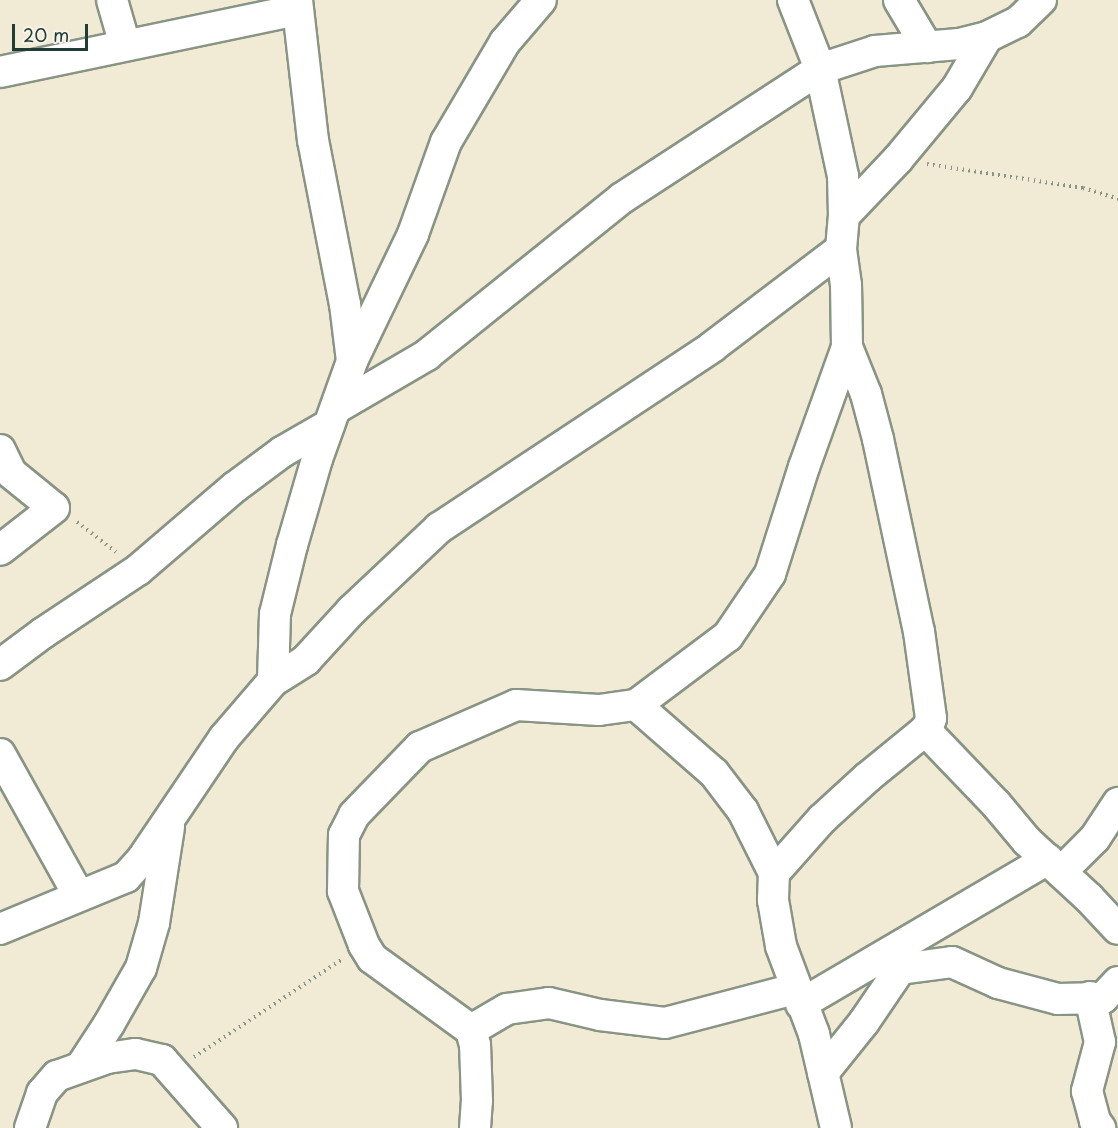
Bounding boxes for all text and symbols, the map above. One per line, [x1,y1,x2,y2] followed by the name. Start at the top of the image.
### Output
[15,12,92,50] scale bar
[23,21,69,48] text: 20 m

